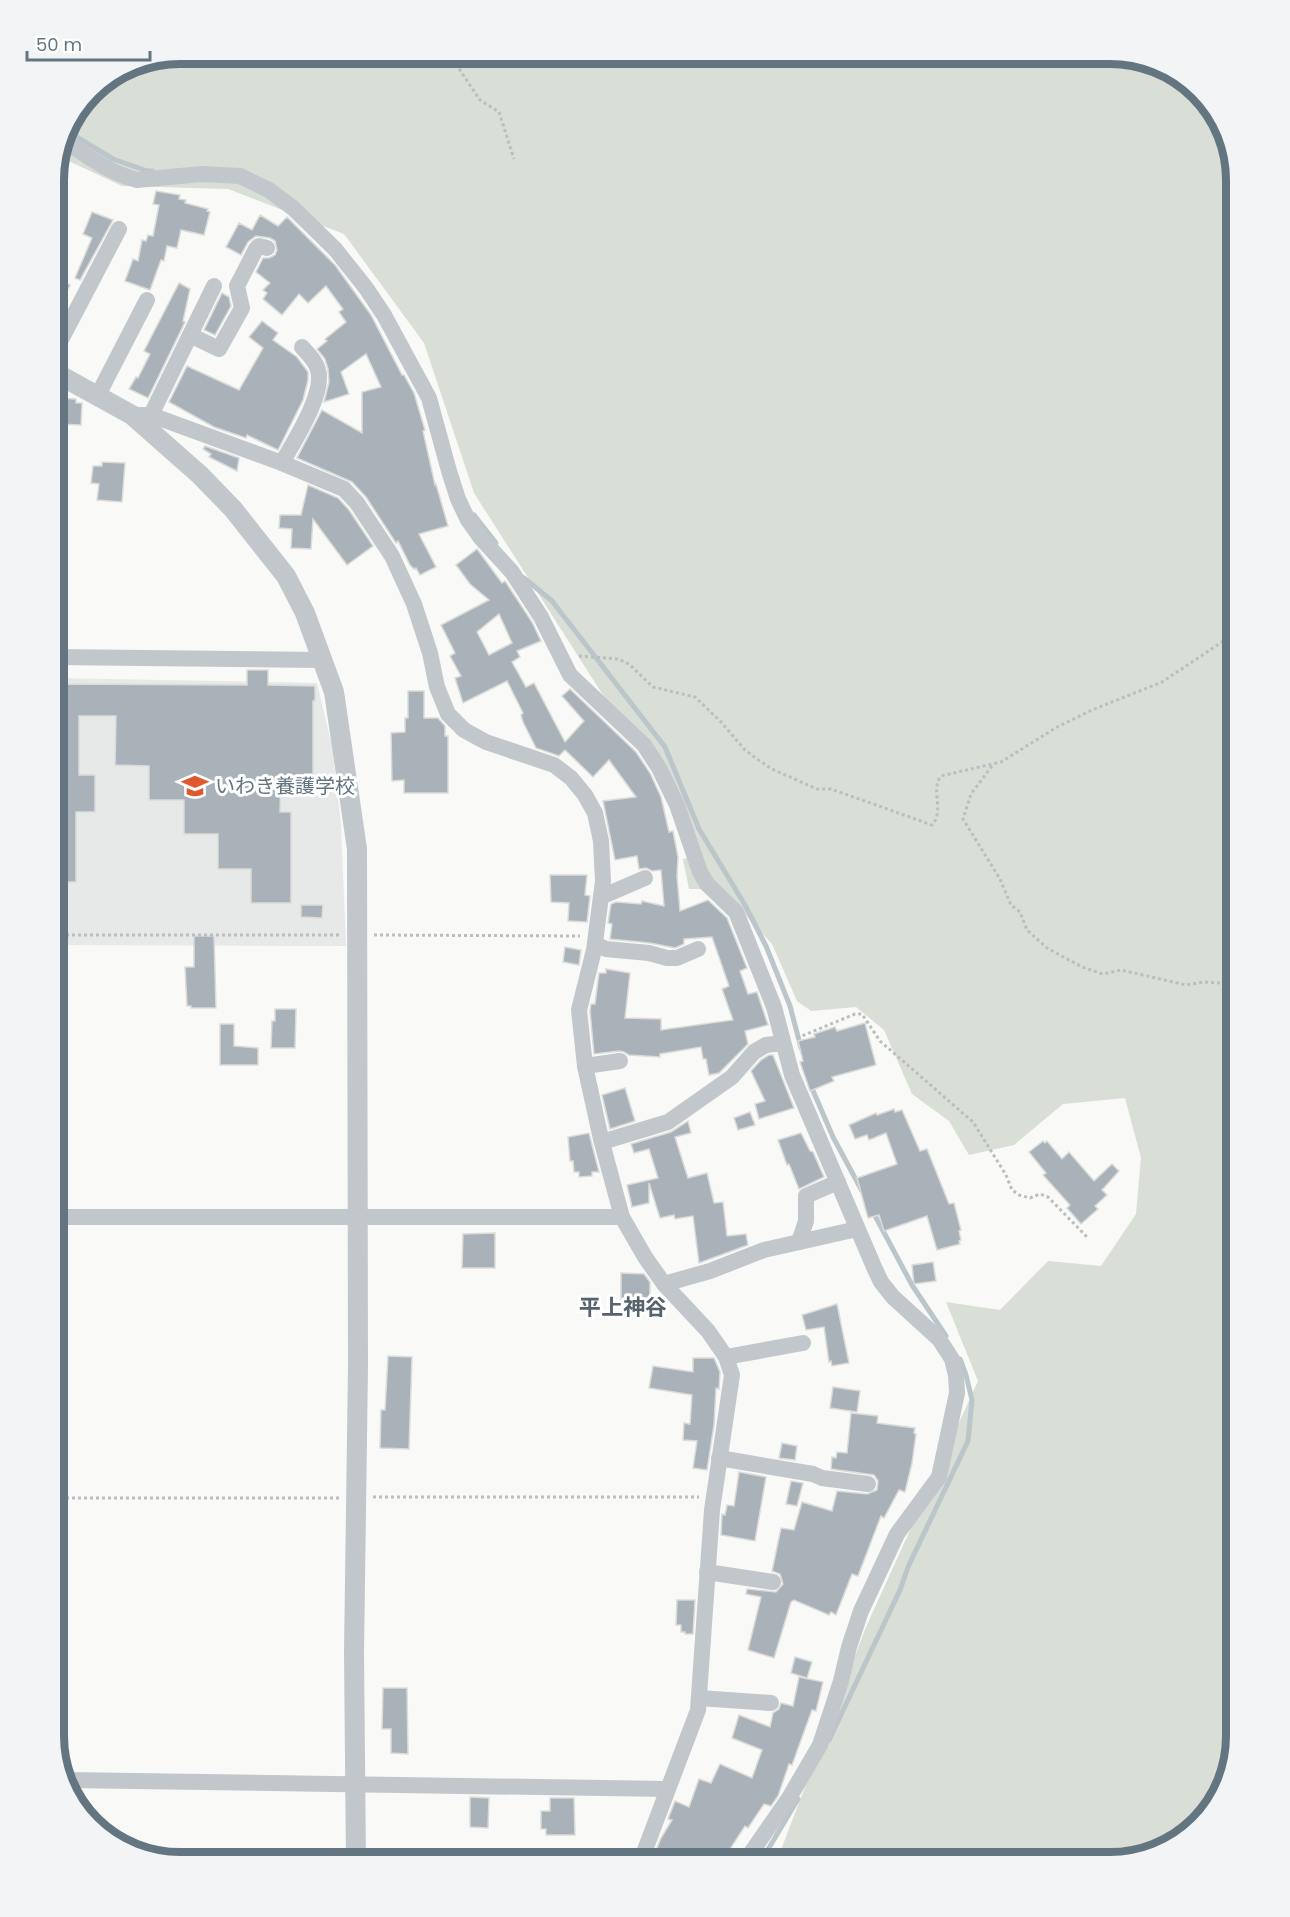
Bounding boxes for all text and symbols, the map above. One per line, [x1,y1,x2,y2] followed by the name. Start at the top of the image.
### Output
[27,24,150,62] scale bar
[36,32,82,57] text: 50 m
[180,771,210,801] school or university icon: いわき養護学校
[215,772,355,800] place label: いわき養護学校
[579,1292,667,1323] district label: 平上神谷

